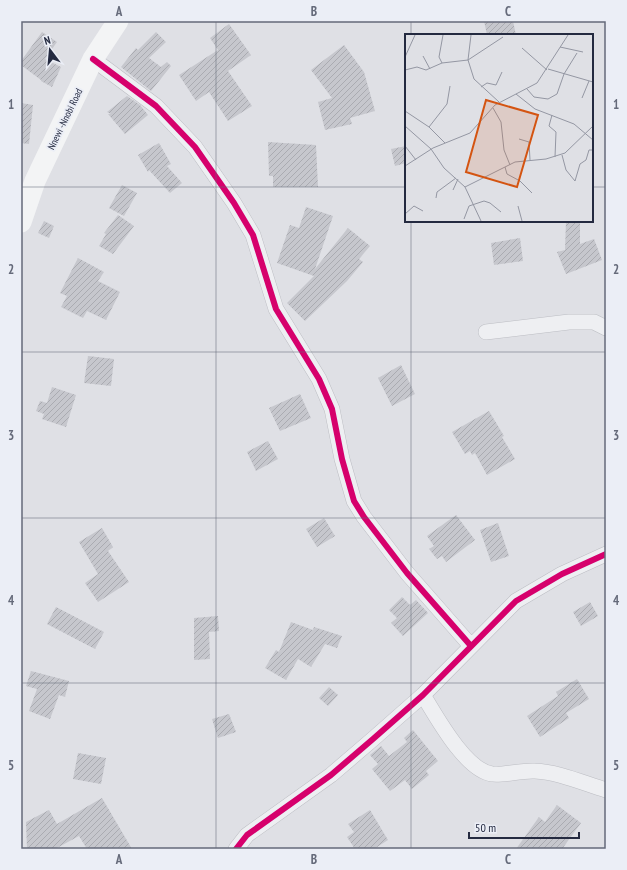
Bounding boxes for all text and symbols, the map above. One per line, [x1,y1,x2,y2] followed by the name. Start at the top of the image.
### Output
[115,3,123,20] text: A
[311,3,317,20] text: B
[505,3,511,20] text: C
[30,30,70,70] north arrow
[42,33,52,48] text: N
[405,34,593,222] inset map
[45,86,85,152] street label: Nnewi -Nnobi Road
[8,96,14,113] text: 1
[613,96,619,113] text: 1
[8,261,14,278] text: 2
[613,261,619,278] text: 2
[8,427,14,444] text: 3
[613,427,619,444] text: 3
[8,592,15,609] text: 4
[613,592,620,609] text: 4
[8,757,14,774] text: 5
[613,757,619,774] text: 5
[469,814,579,840] scale bar
[475,820,496,835] text: 50 m
[115,851,123,868] text: A
[311,851,317,868] text: B
[505,851,511,868] text: C

